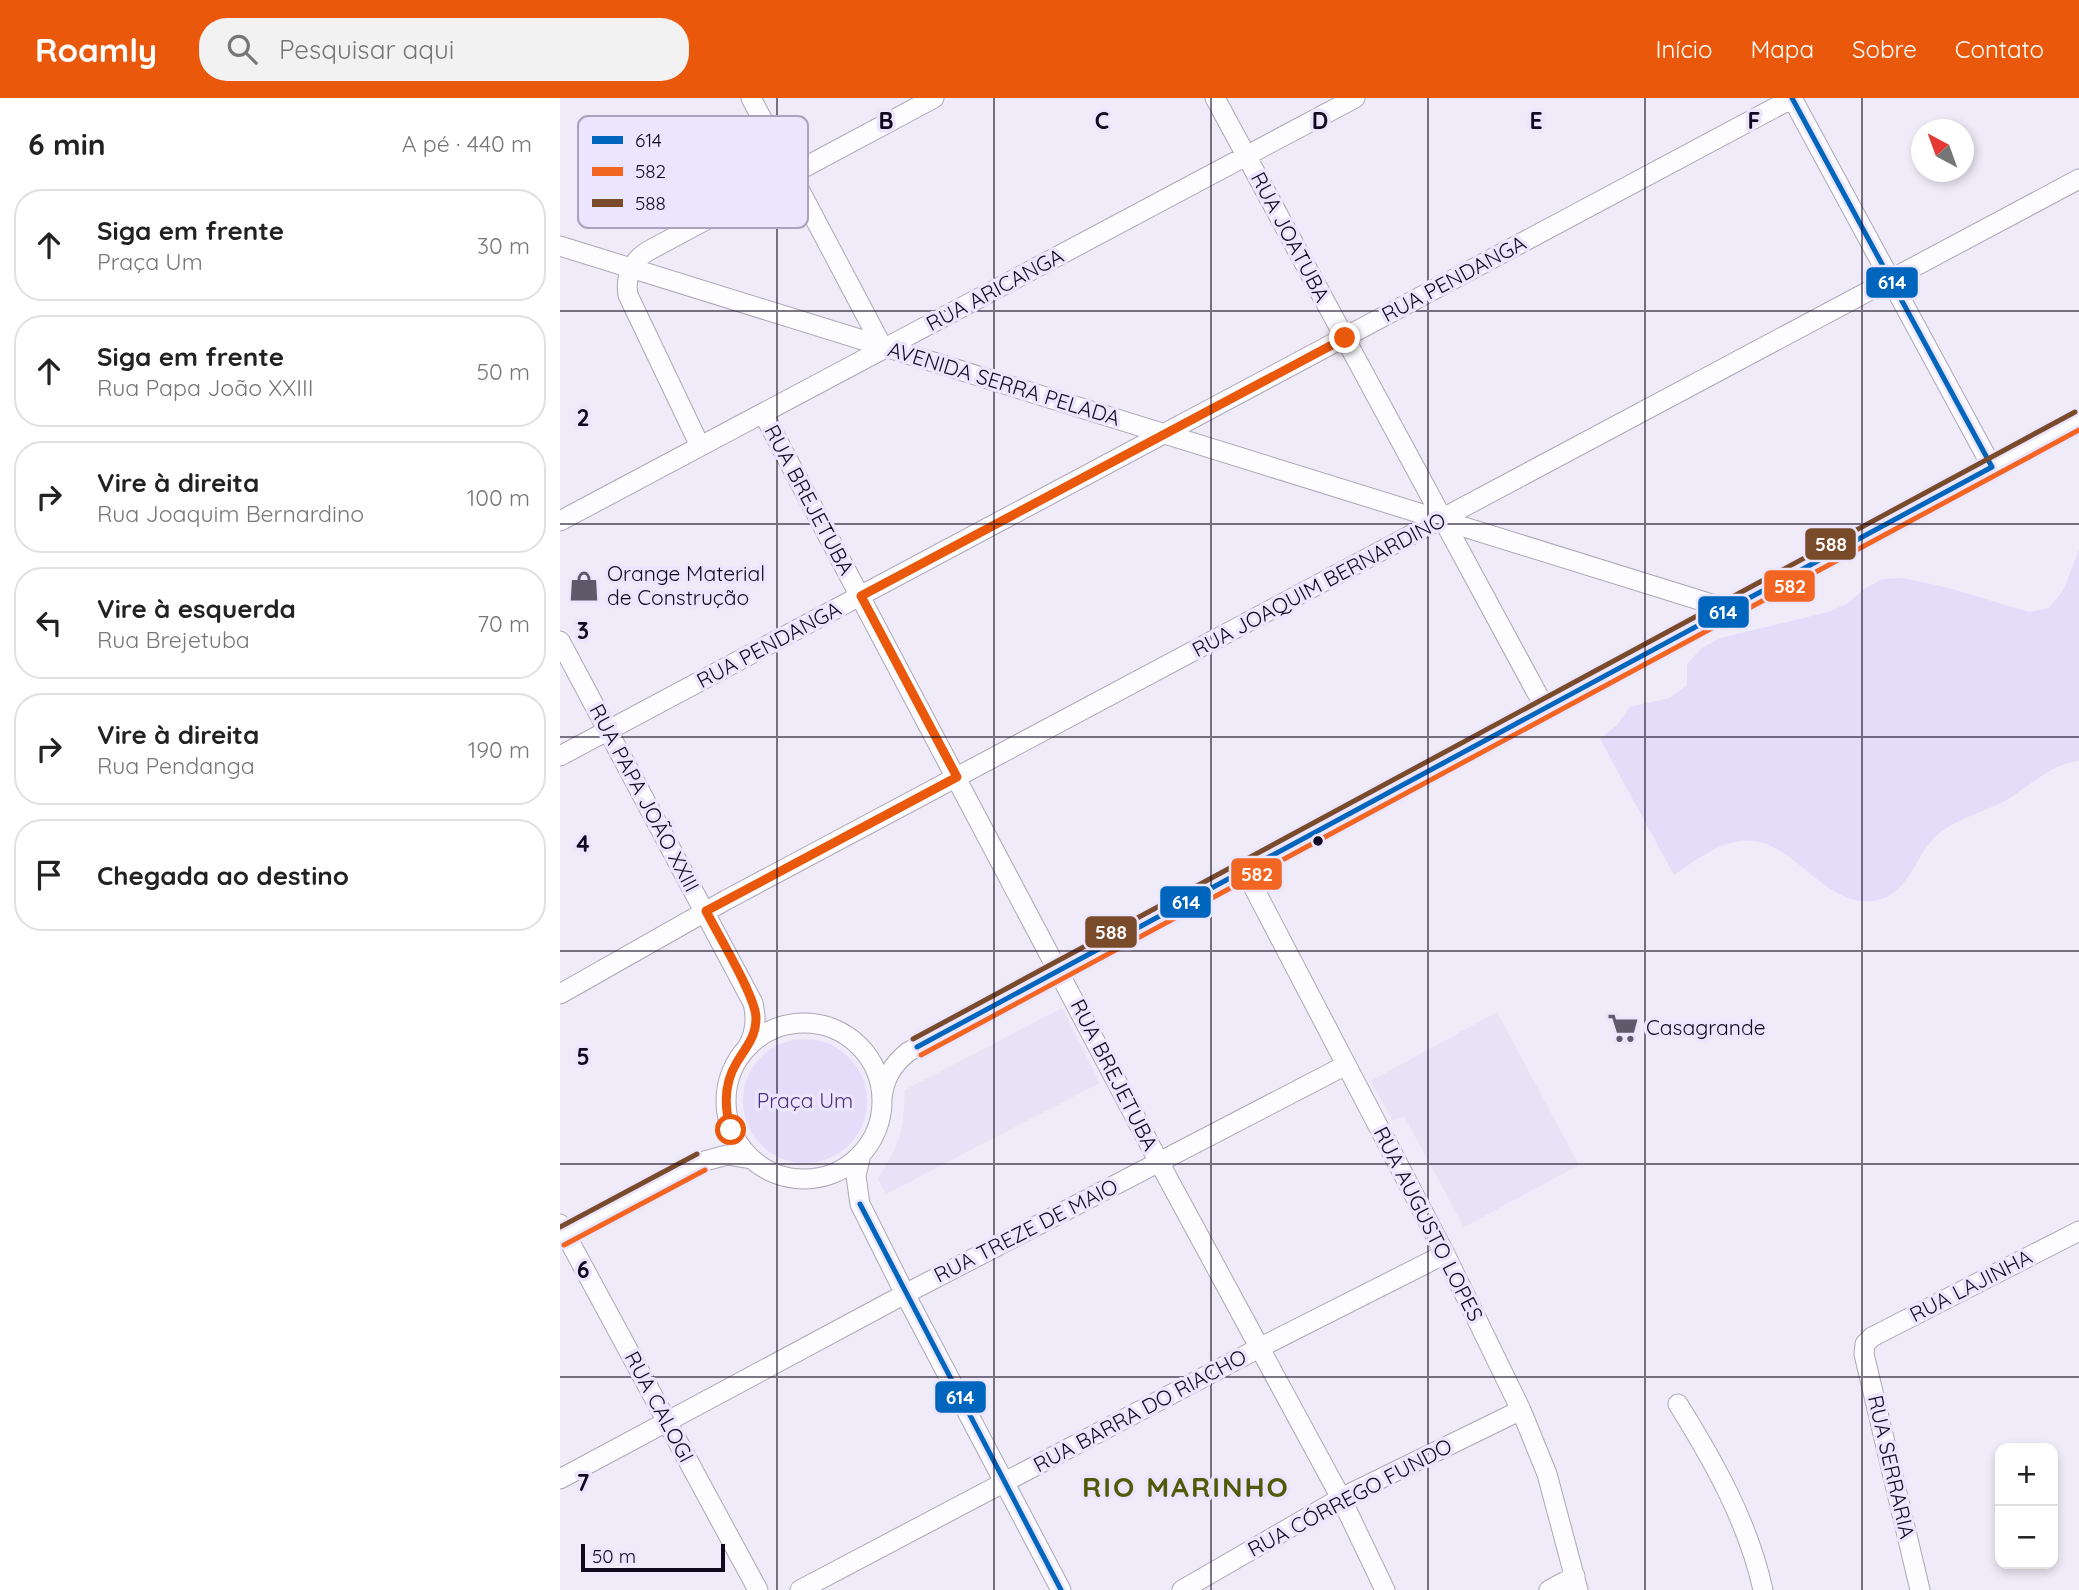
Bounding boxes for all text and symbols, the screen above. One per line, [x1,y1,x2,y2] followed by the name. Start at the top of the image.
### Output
[199,18,689,81] search box
[35,29,157,70] text: Roamly
[223,30,261,68] icon: search
[279,33,454,66] text: Pesquisar aqui
[1655,34,1712,64] text: Início
[1750,34,1814,64] text: Mapa
[1852,34,1917,64] text: Sobre
[1955,34,2044,64] text: Contato
[878,106,894,135] text: B
[1095,106,1109,135] text: C
[1312,106,1328,135] text: D
[1529,106,1543,135] text: E
[1748,106,1760,135] text: F
[578,116,808,228] legend
[1911,119,1974,182] north arrow
[28,125,106,163] text: 6 min
[635,128,662,152] text: 614
[402,129,532,158] text: A pé · 440 m
[635,159,666,183] text: 582
[1246,167,1336,306] street label: RUA JOATUBA
[635,191,666,215] text: 588
[97,214,284,247] text: Siga em frente
[30,226,68,264] icon: ahead
[1377,229,1530,327] street label: RUA PENDANGA
[477,231,530,260] text: 30 m
[921,242,1068,336] street label: RUA ARICANGA
[97,247,203,276] text: Praça Um
[1865,266,1919,299] line badge: 614
[1878,270,1906,294] text: 614
[1329,322,1360,353] route end
[885,335,1124,431] street label: AVENIDA SERRA PELADA
[97,340,284,373] text: Siga em frente
[30,352,68,390] icon: ahead
[477,357,530,386] text: 50 m
[97,373,313,402] text: Rua Papa João XXIII
[576,403,590,432] text: 2
[759,420,860,579] street label: RUA BREJETUBA
[97,466,259,499] text: Vire à direita
[30,478,68,516] icon: right
[467,483,530,512] text: 100 m
[97,499,364,528] text: Rua Joaquim Bernardino
[1187,506,1450,662] street label: RUA JOAQUIM BERNARDINO
[1804,527,1857,561] line badge: 588
[1815,532,1847,556] text: 588
[607,560,765,610] place label: Orange Material de Construção
[567,569,601,603] shop icon: Orange Material de Construção
[1763,569,1816,603] line badge: 582
[1774,574,1806,598] text: 582
[97,592,296,625] text: Vire à esquerda
[692,595,845,693] street label: RUA PENDANGA
[1697,595,1750,629] line badge: 614
[1709,600,1737,624] text: 614
[30,604,68,642] icon: left
[477,609,530,638] text: 70 m
[577,616,589,645] text: 3
[97,625,250,654] text: Rua Brejetuba
[584,699,705,896] street label: RUA PAPA JOÃO XXIII
[97,718,259,751] text: Vire à direita
[30,730,68,768] icon: right
[468,735,530,764] text: 190 m
[97,751,255,780] text: Rua Pendanga
[576,829,590,858] text: 4
[1311,834,1325,848] unlabelled marker
[30,856,68,894] icon: arrive
[1230,857,1283,891] line badge: 582
[97,859,349,892] text: Chegada ao destino
[1241,862,1273,886] text: 582
[1159,885,1212,919] line badge: 614
[1172,890,1200,914] text: 614
[1084,915,1138,949] line badge: 588
[1095,920,1127,944] text: 588
[1066,995,1164,1155] street label: RUA BREJETUBA
[1606,1011,1640,1045] supermarket icon: Casagrande
[1646,1014,1766,1040] place label: Casagrande
[576,1042,590,1071] text: 5
[757,1087,853,1113] park label: Praça Um
[715,1114,746,1145] route start
[1369,1122,1489,1325] street label: RUA AUGUSTO LOPES
[929,1172,1122,1288] street label: RUA TREZE DE MAIO
[1905,1243,2036,1327] street label: RUA LAJINHA
[577,1255,589,1284] text: 6
[1029,1343,1250,1477] street label: RUA BARRA DO RIACHO
[620,1346,700,1467] street label: RUA CALOGI
[934,1380,987,1414] line badge: 614
[946,1385,974,1409] text: 614
[1863,1393,1921,1541] street label: RUA SERRARIA
[1243,1432,1456,1562] street label: RUA CÓRREGO FUNDO
[1995,1443,2058,1569] map controls
[1995,1443,2058,1506] button: +
[577,1468,590,1497] text: 7
[1082,1469,1290,1504] district label: RIO MARINHO
[1995,1506,2058,1569] button: −
[581,1541,724,1573] scale bar
[592,1544,636,1568] text: 50 m

